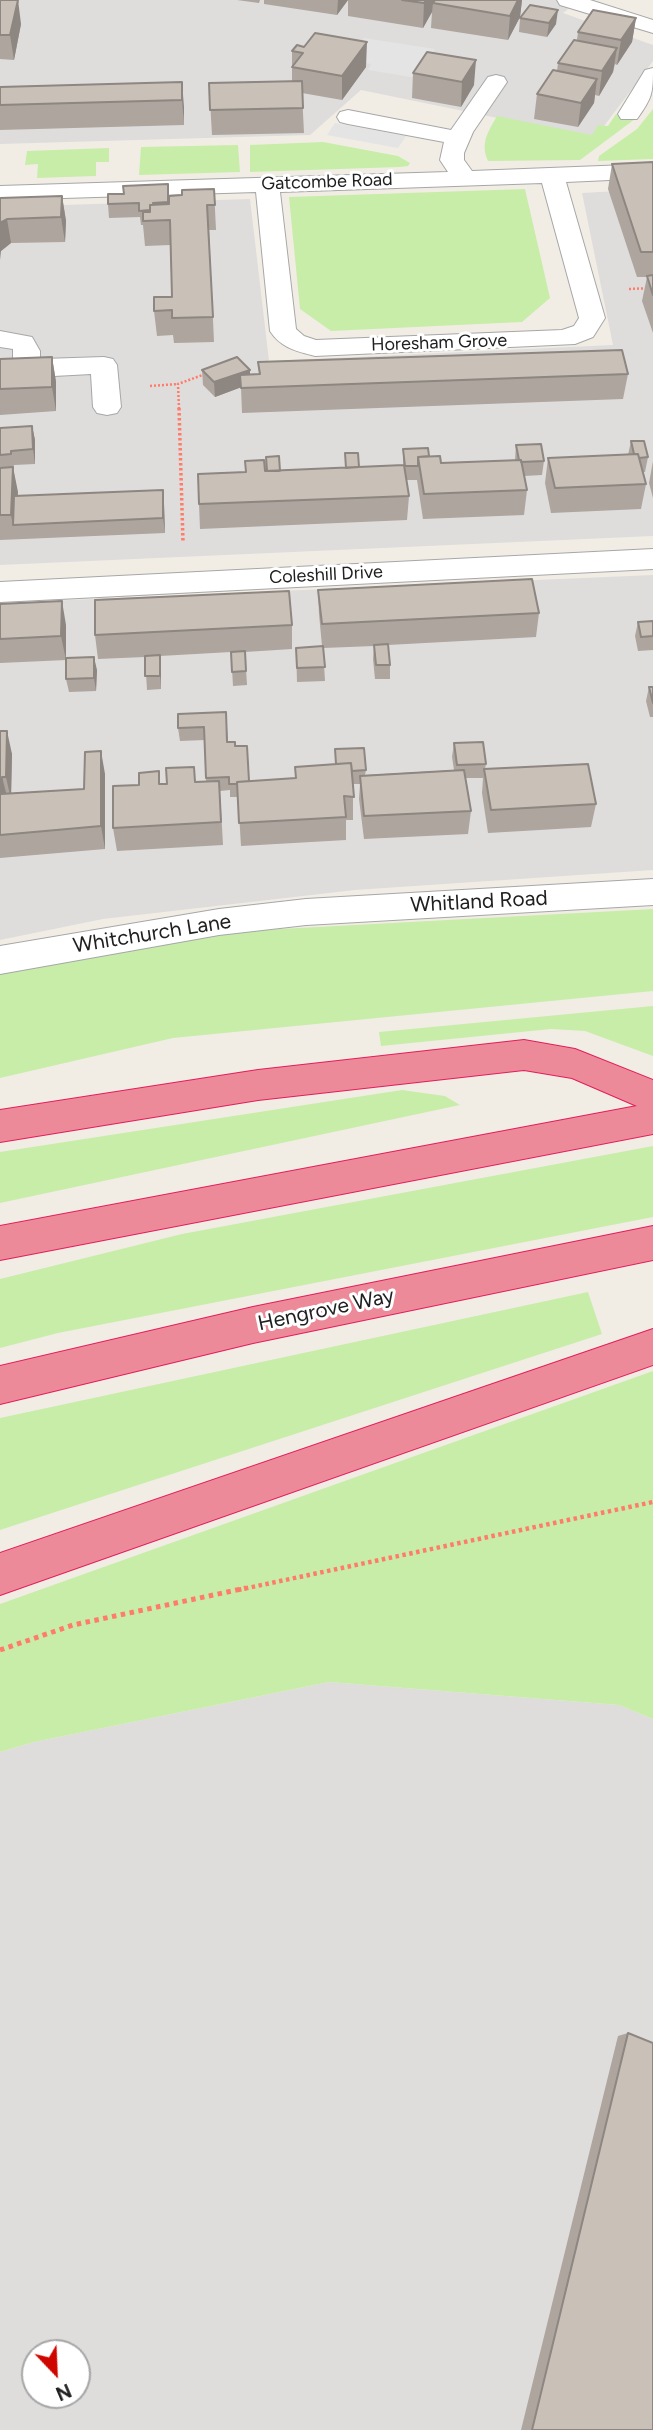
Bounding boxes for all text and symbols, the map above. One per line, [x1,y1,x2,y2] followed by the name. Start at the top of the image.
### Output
[261,169,393,195] street label: Gatcombe Road
[371,330,507,356] street label: Horesham Grove
[269,561,383,589] street label: Coleshill Drive
[410,886,548,918] street label: Whitland Road
[71,909,233,959] street label: Whitchurch Lane
[256,1283,396,1337] street label: Hengrove Way
[21,2339,91,2409] north arrow
[52,2378,75,2405] text: N

